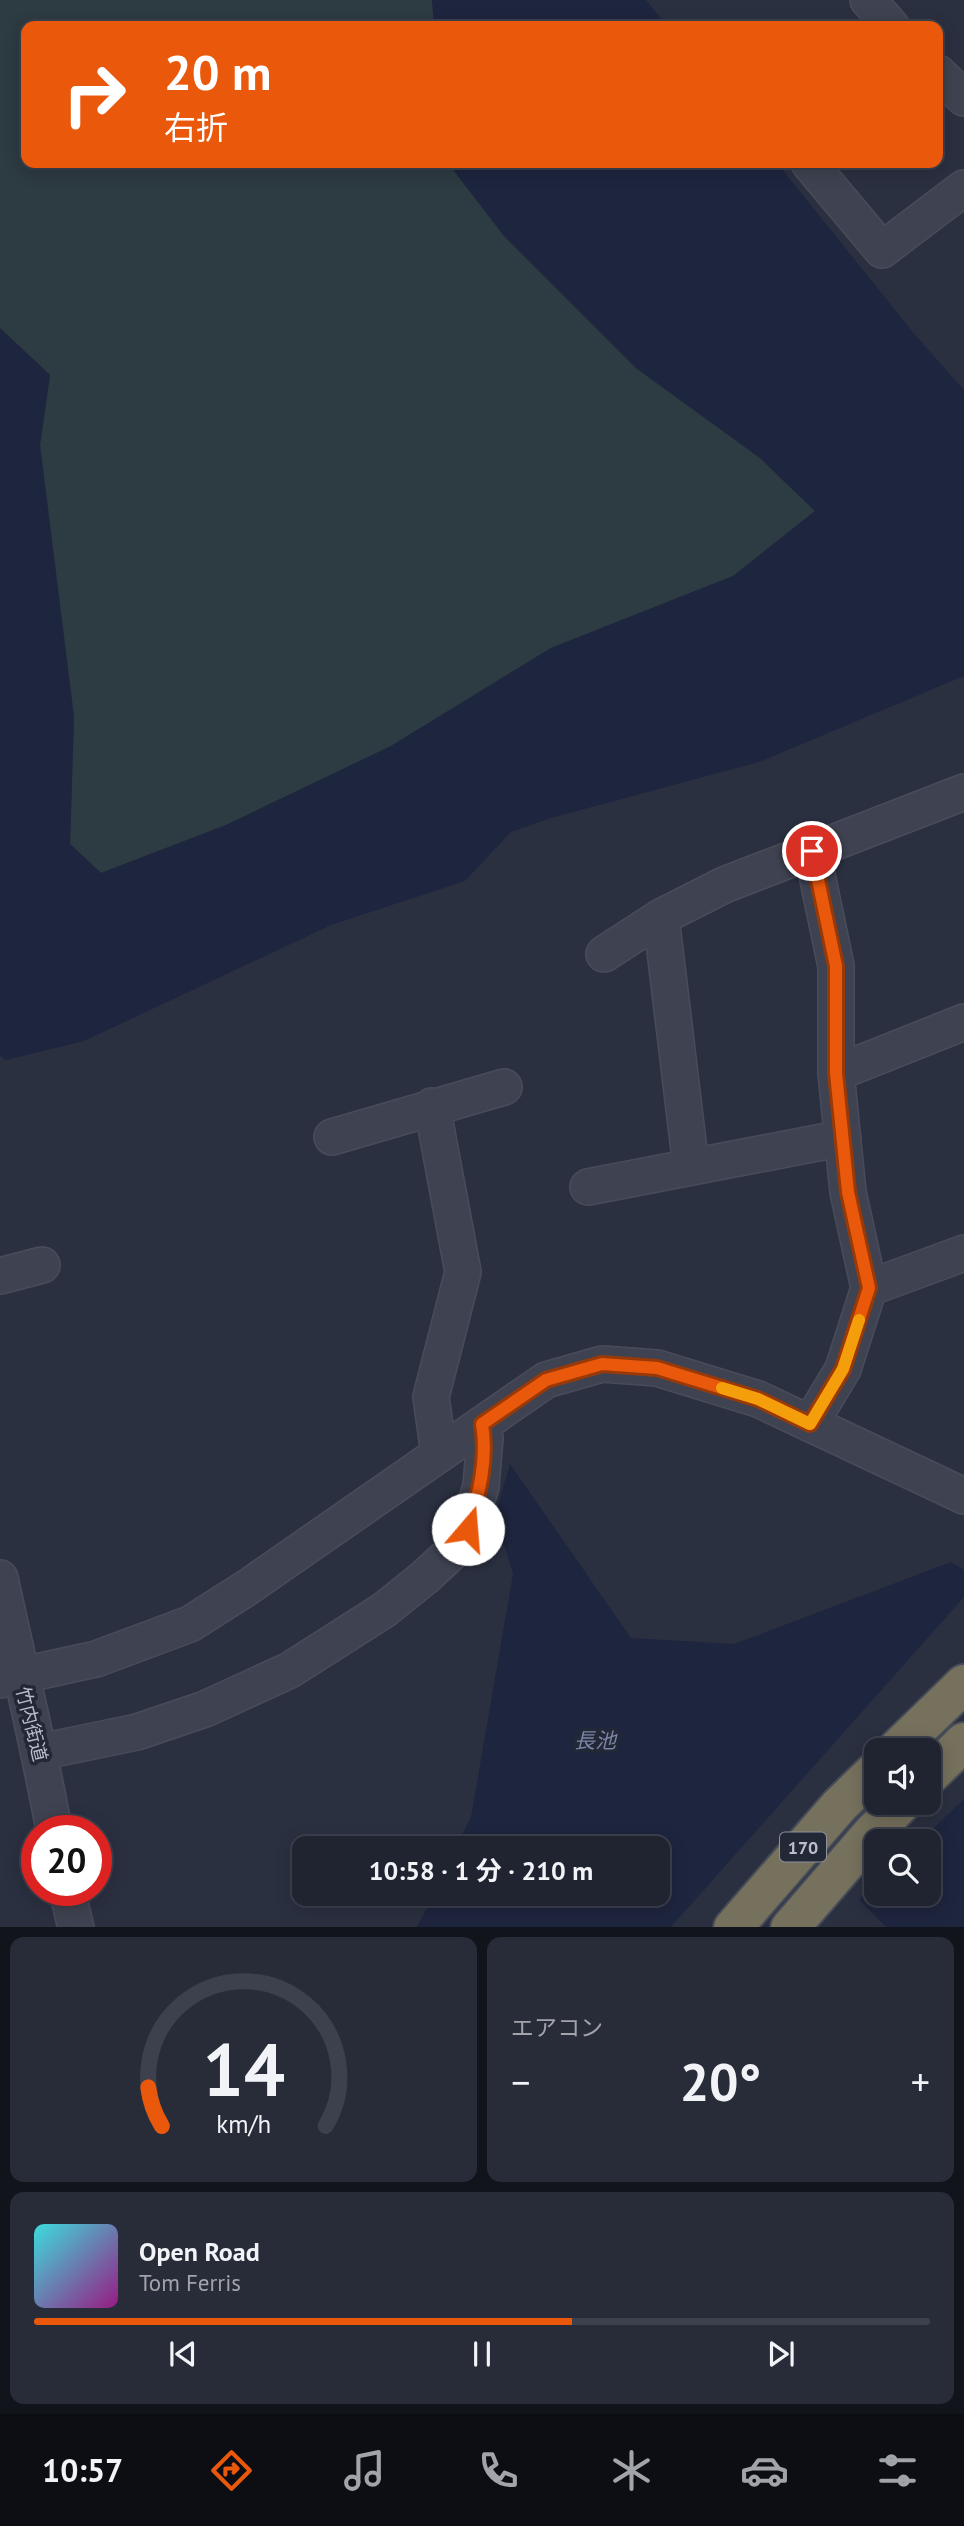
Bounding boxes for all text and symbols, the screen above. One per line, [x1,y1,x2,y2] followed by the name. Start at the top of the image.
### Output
[164,40,271,104] text: 20 m
[49,49,140,140] icon: right
[164,106,228,148] text: 右折
[782,821,842,881] pin
[793,832,831,870] icon: arrive
[431,1492,505,1566] position arrow
[11,1684,53,1764] street label: 竹内街道
[574,1727,618,1754] water label: 長池
[864,1738,941,1906] map controls
[864,1738,941,1815] button: sound
[21,1815,112,1906] speed limit sign: 20
[864,1829,941,1906] button: search
[780,1832,826,1861] road number: 170
[369,1854,593,1887] text: 10:58 · 1 分 · 210 m
[511,2013,603,2042] text: エアコン
[202,2022,285,2116] text: 14
[680,2048,761,2115] text: 20°
[511,2057,530,2106] text: −
[911,2057,930,2106] text: +
[216,2107,271,2139] text: km/h
[139,2235,260,2268] text: Open Road
[139,2268,241,2297] text: Tom Ferris
[164,2335,202,2373] icon: previous
[463,2335,501,2373] icon: pause
[762,2335,800,2373] icon: next
[207,2446,256,2495] icon: directions
[340,2446,389,2495] icon: music
[474,2446,523,2495] icon: phone
[607,2446,656,2495] icon: climate
[740,2446,789,2495] icon: car
[873,2446,922,2495] icon: filters
[42,2449,123,2491] text: 10:57

